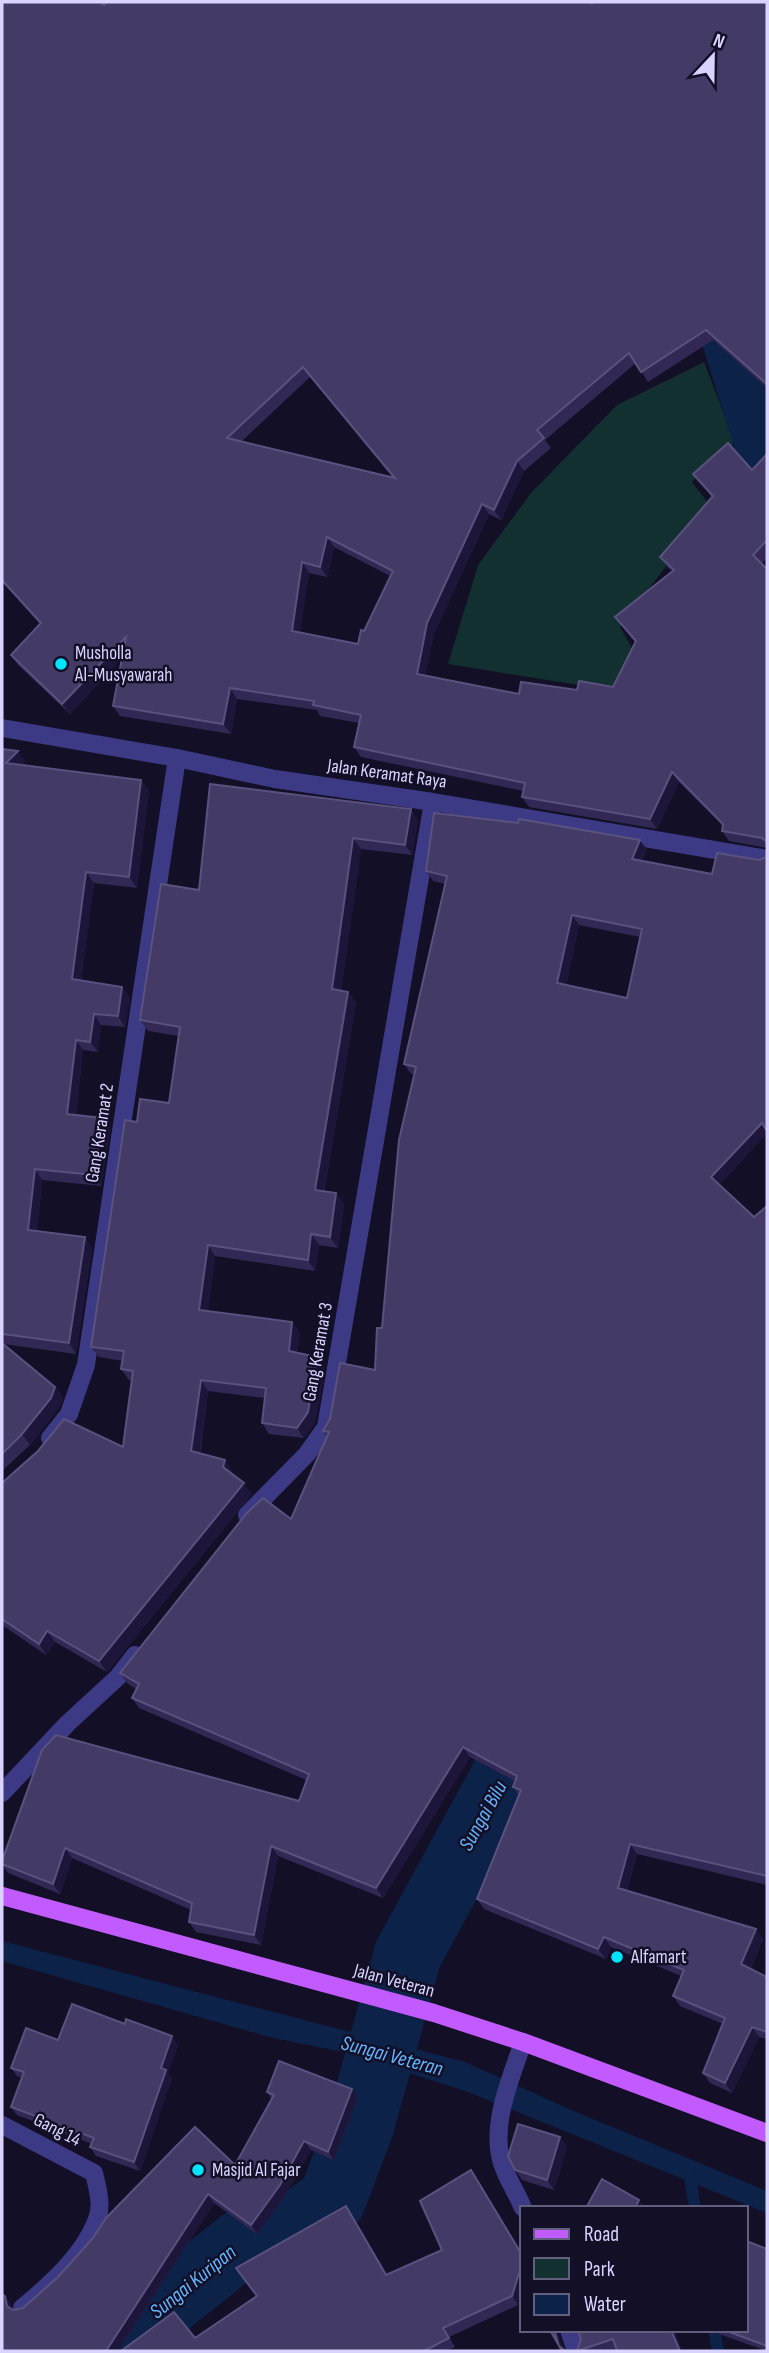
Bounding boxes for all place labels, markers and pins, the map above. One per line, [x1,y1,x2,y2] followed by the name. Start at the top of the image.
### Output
[74,642,173,687] place label: Musholla Al-Musyawarah
[53,656,69,672] marker: Musholla Al-Musyawarah
[630,1946,687,1969] place label: Alfamart
[609,1949,625,1965] marker: Alfamart
[212,2159,301,2182] place label: Masjid Al Fajar
[190,2162,206,2178] marker: Masjid Al Fajar

